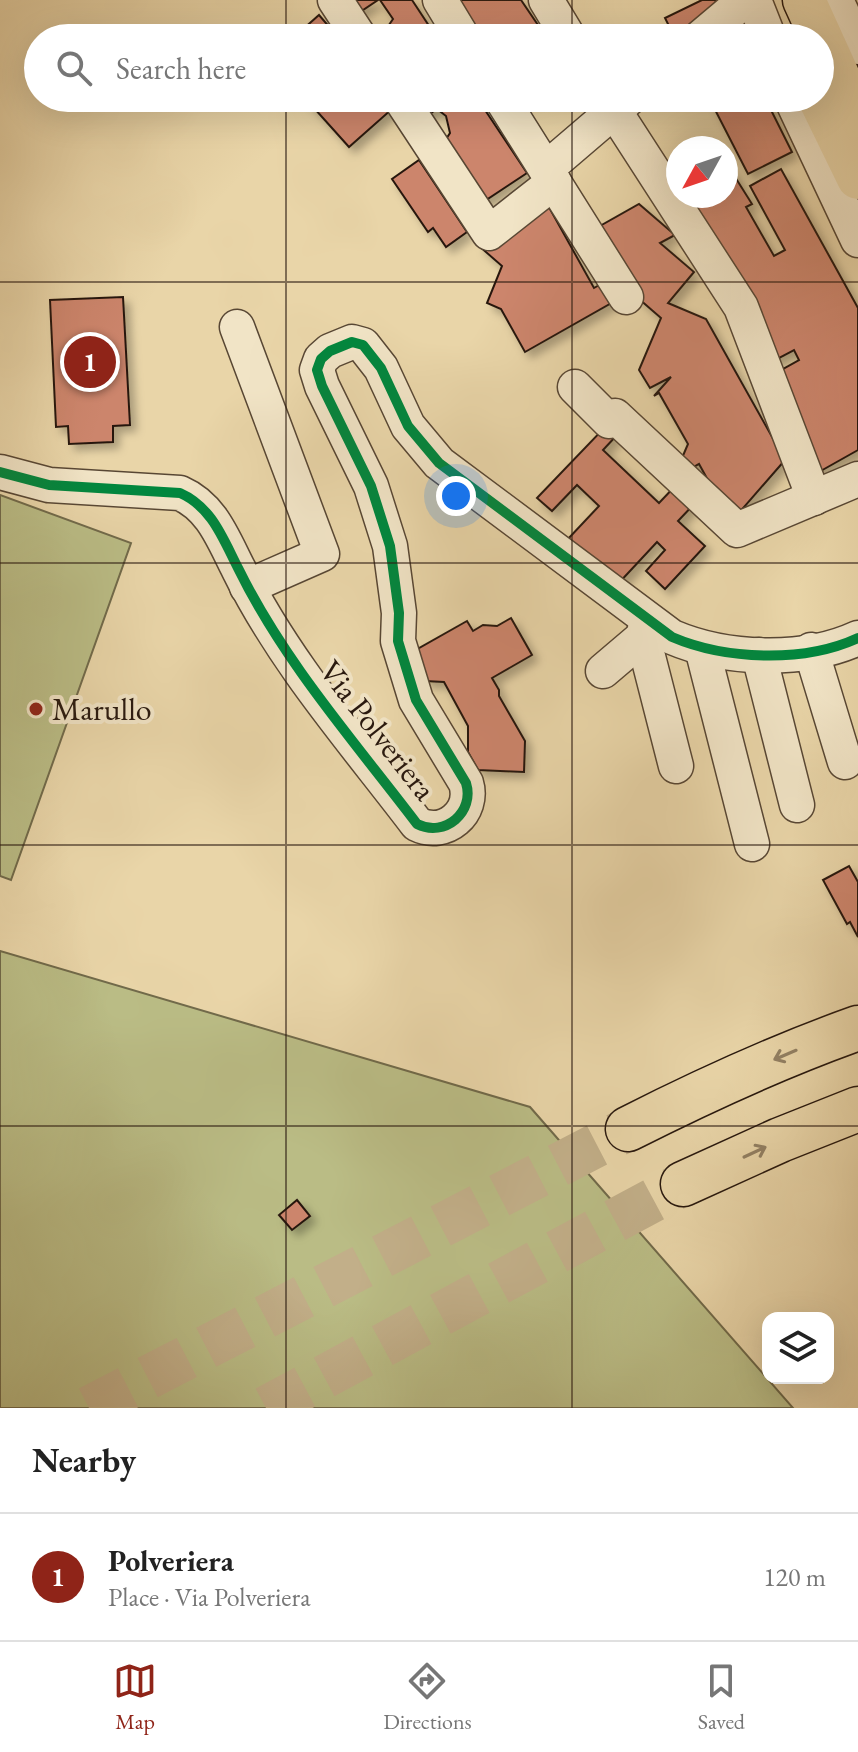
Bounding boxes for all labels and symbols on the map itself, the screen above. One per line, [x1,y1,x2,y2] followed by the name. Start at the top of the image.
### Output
[666,136,738,208] north arrow
[64,332,116,392] pin: 1
[436,476,476,516] your location
[310,651,446,809] street label: Via Polveriera
[52,688,152,730] place label: Marullo
[27,700,45,718] marker: Marullo
[773,1049,798,1064] one-way arrow
[742,1144,766,1159] one-way arrow

